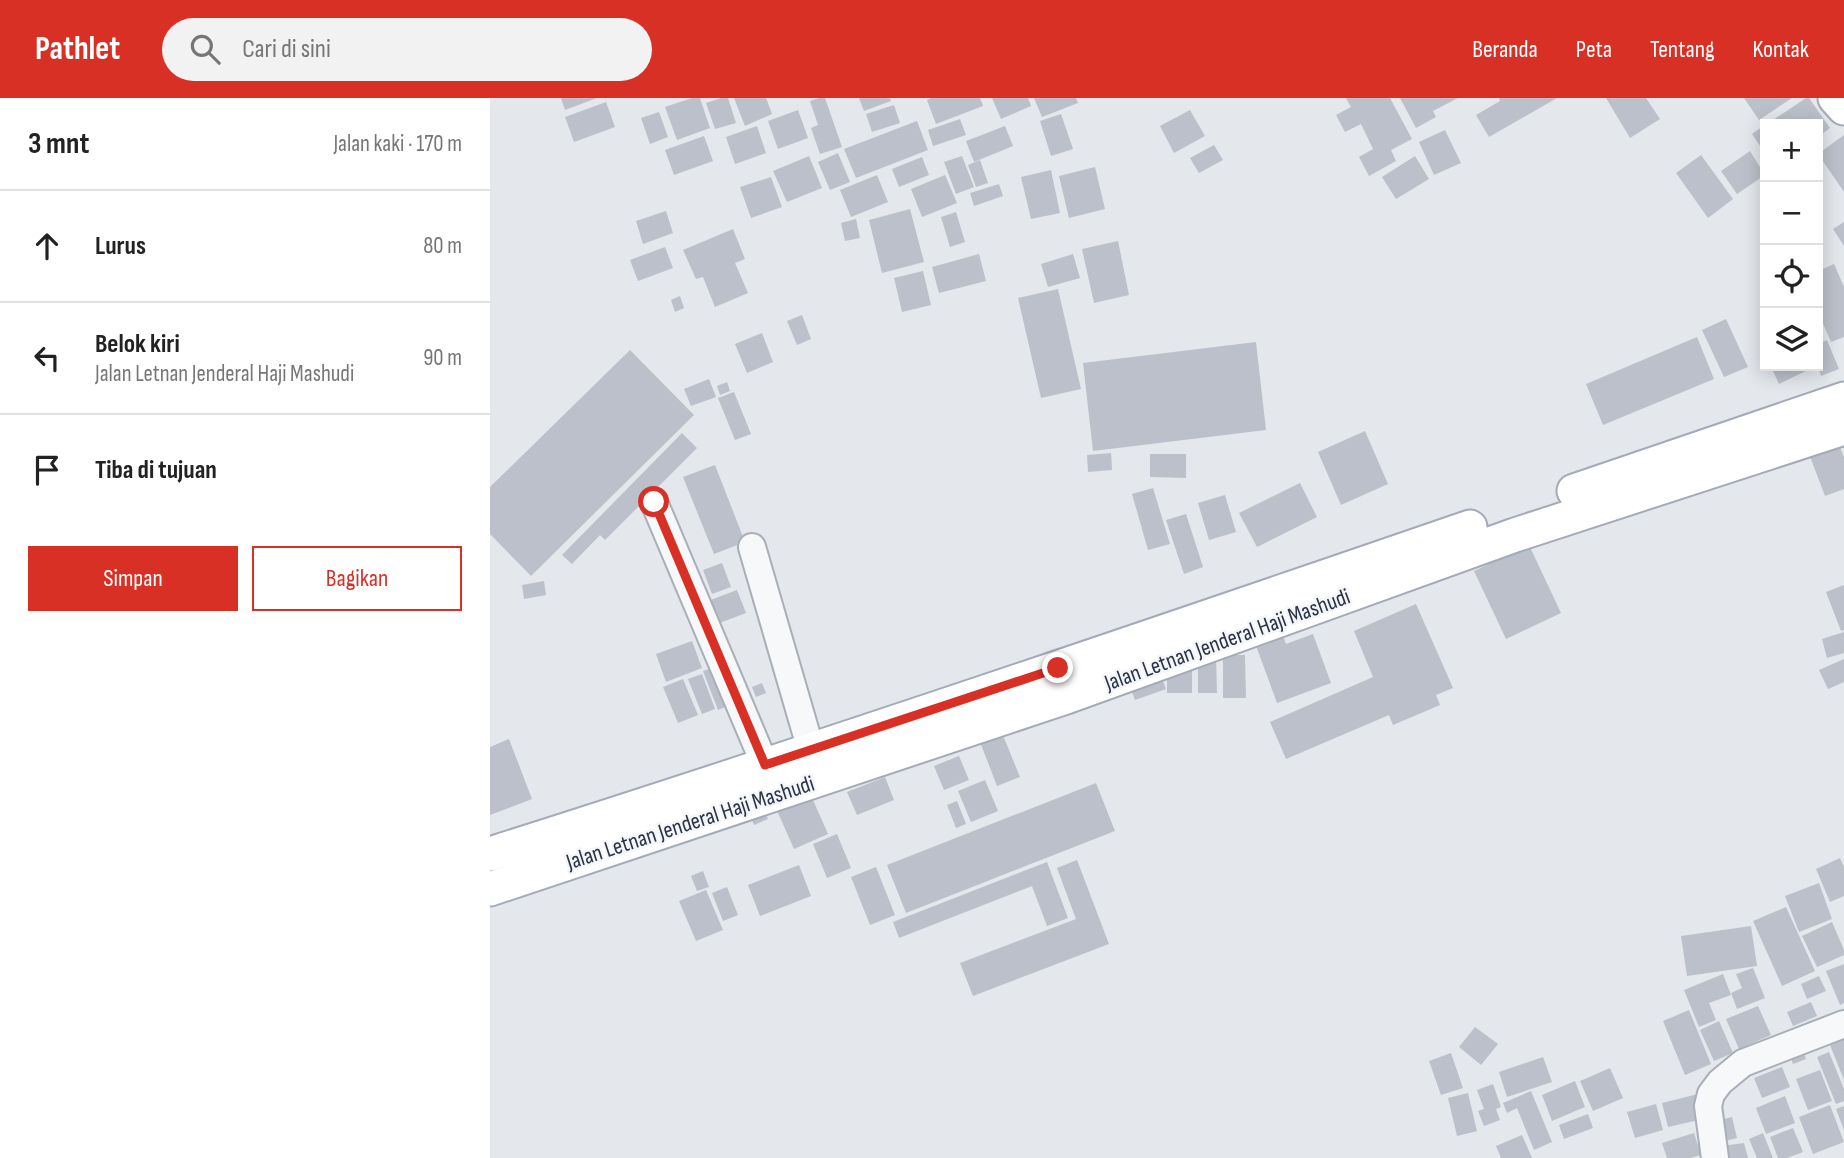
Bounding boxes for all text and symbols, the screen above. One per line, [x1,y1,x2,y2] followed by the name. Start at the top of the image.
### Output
[162,18,652,81] search box
[35,29,120,69] text: Pathlet
[186,30,224,68] icon: search
[242,34,331,65] text: Cari di sini
[1472,35,1538,64] text: Beranda
[1576,35,1612,64] text: Peta
[1650,35,1715,64] text: Tentang
[1753,35,1809,64] text: Kontak
[1760,119,1823,371] map controls
[1760,119,1823,182] button: +
[28,126,89,162] text: 3 mnt
[333,130,462,158] text: Jalan kaki · 170 m
[1760,182,1823,245] button: −
[28,227,66,265] icon: ahead
[95,231,146,262] text: Lurus
[423,232,462,260] text: 80 m
[1760,245,1823,308] button: locate
[1760,308,1823,371] button: layers
[95,329,180,360] text: Belok kiri
[28,339,66,377] icon: left
[423,344,462,372] text: 90 m
[95,360,354,388] text: Jalan Letnan Jenderal Haji Mashudi
[28,451,66,489] icon: arrive
[95,455,217,486] text: Tiba di tujuan
[638,486,669,517] route start
[28,546,238,611] button: Simpan
[252,546,462,611] button: Bagikan
[1100,582,1354,698] street label: Jalan Letnan Jenderal Haji Mashudi
[1042,652,1073,683] route end
[562,770,818,877] street label: Jalan Letnan Jenderal Haji Mashudi

